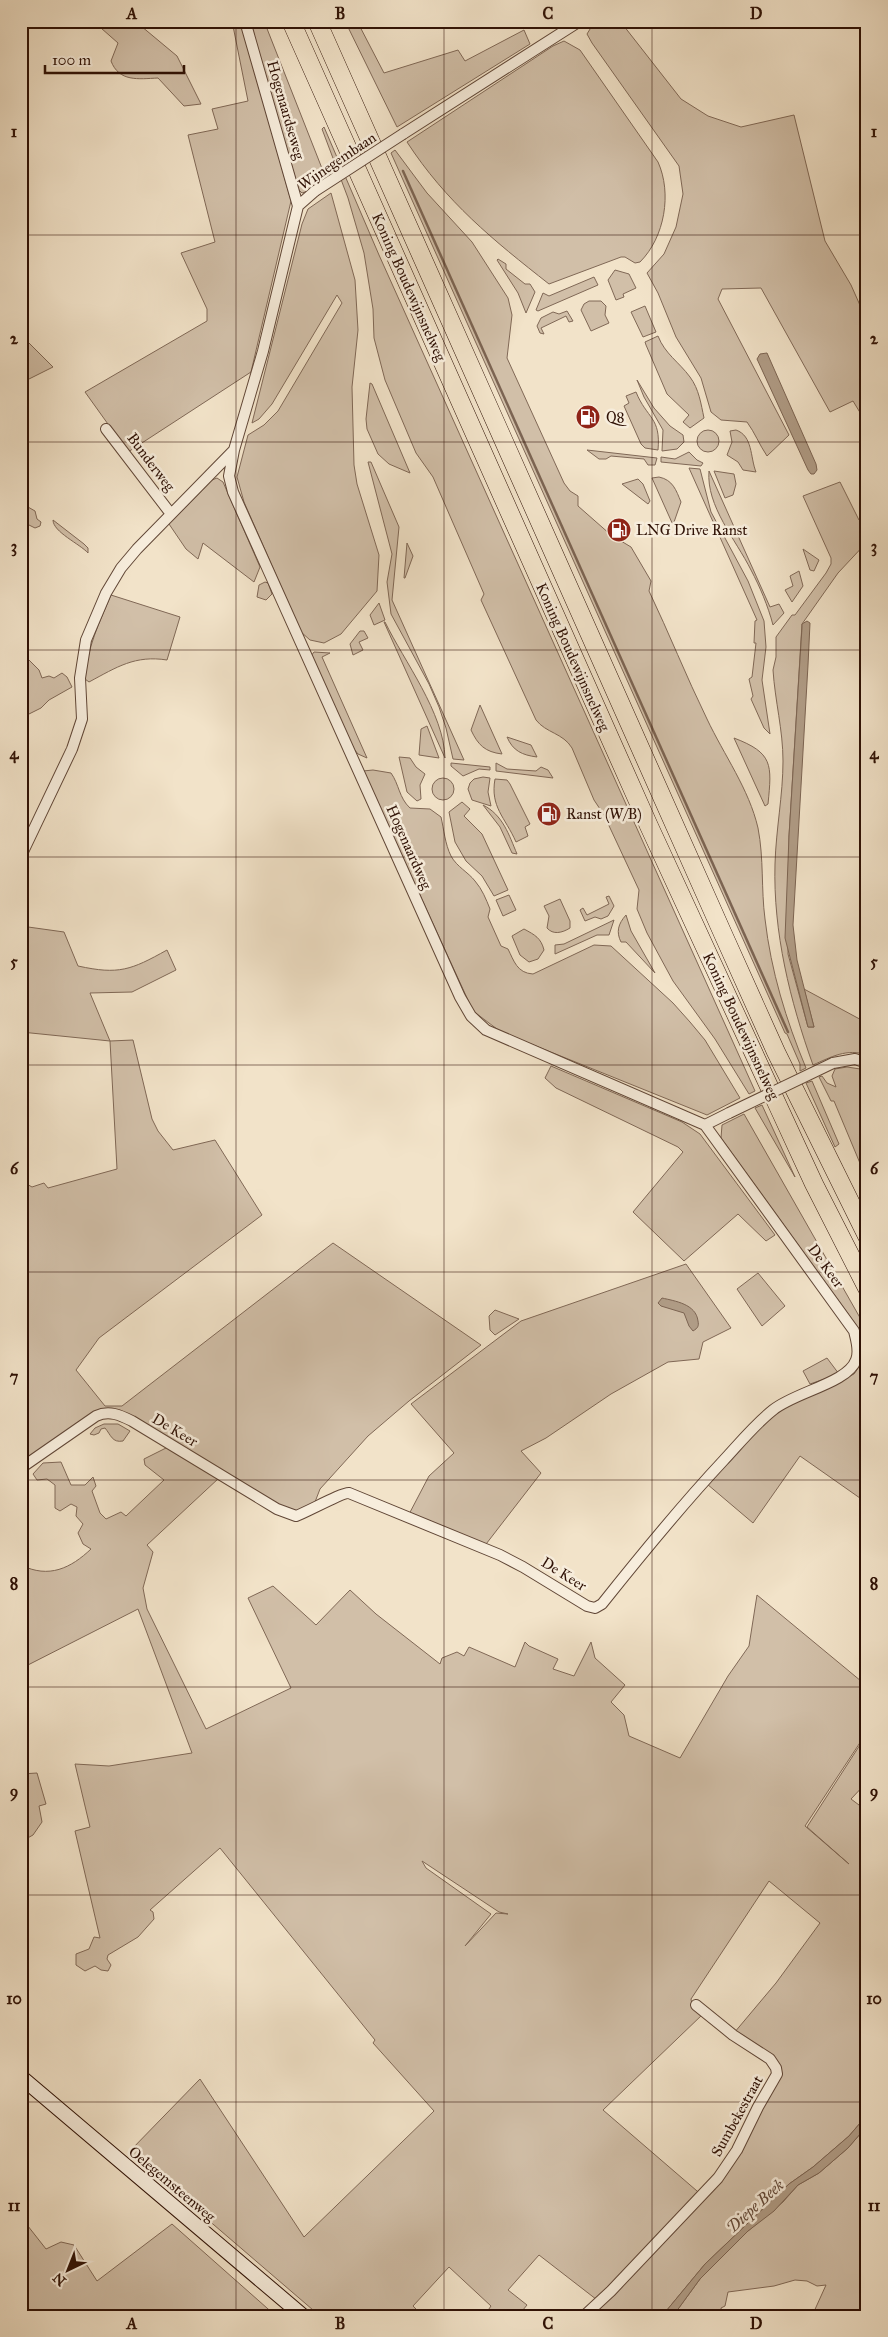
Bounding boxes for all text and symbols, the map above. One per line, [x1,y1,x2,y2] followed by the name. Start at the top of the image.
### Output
[126,4,138,23] text: A
[335,4,345,23] text: B
[543,4,554,23] text: C
[750,4,763,23] text: D
[45,42,184,74] scale bar
[52,51,92,69] text: 100 m
[263,58,309,163] street label: Hogenaardseweg
[11,122,18,141] text: 1
[871,122,878,141] text: 1
[295,128,379,194] street label: Wijnegembaan
[368,210,450,365] street label: Koning Boudewijnsnelweg
[10,329,19,348] text: 2
[870,329,879,348] text: 2
[575,404,601,430] fuel station icon: Q8
[606,408,627,426] place label: Q8
[123,429,179,496] street label: Bunderweg
[606,517,632,543] fuel station icon: LNG Drive Ranst
[636,521,748,539] place label: LNG Drive Ranst
[11,537,17,557] text: 3
[871,537,877,557] text: 3
[532,580,614,735] street label: Koning Boudewijnsnelweg
[10,744,20,764] text: 4
[870,744,880,764] text: 4
[536,801,562,827] fuel station icon: Ranst (W/B)
[382,802,436,893] street label: Hogenaardweg
[566,805,642,824] place label: Ranst (W/B)
[699,949,783,1103] street label: Koning Boudewijnsnelweg
[10,952,18,971] text: 5
[870,952,878,971] text: 5
[10,1159,19,1178] text: 6
[870,1159,879,1178] text: 6
[804,1241,848,1292] street label: De Keer
[10,1367,19,1386] text: 7
[870,1367,879,1386] text: 7
[149,1409,201,1451] street label: De Keer
[538,1553,590,1595] street label: De Keer
[10,1574,18,1593] text: 8
[870,1574,878,1593] text: 8
[10,1782,18,1802] text: 9
[870,1782,878,1802] text: 9
[6,1989,22,2008] text: 10
[866,1989,882,2008] text: 10
[707,2072,767,2160] street label: Sumbekestraat
[125,2142,220,2226] street label: Oelegemsteenweg
[722,2175,788,2237] water label: Diepe Beek
[8,2196,21,2215] text: 11
[868,2196,881,2215] text: 11
[42,2244,92,2294] north arrow
[49,2269,70,2289] text: N
[126,2314,138,2333] text: A
[335,2314,345,2333] text: B
[543,2314,554,2333] text: C
[750,2314,763,2333] text: D

